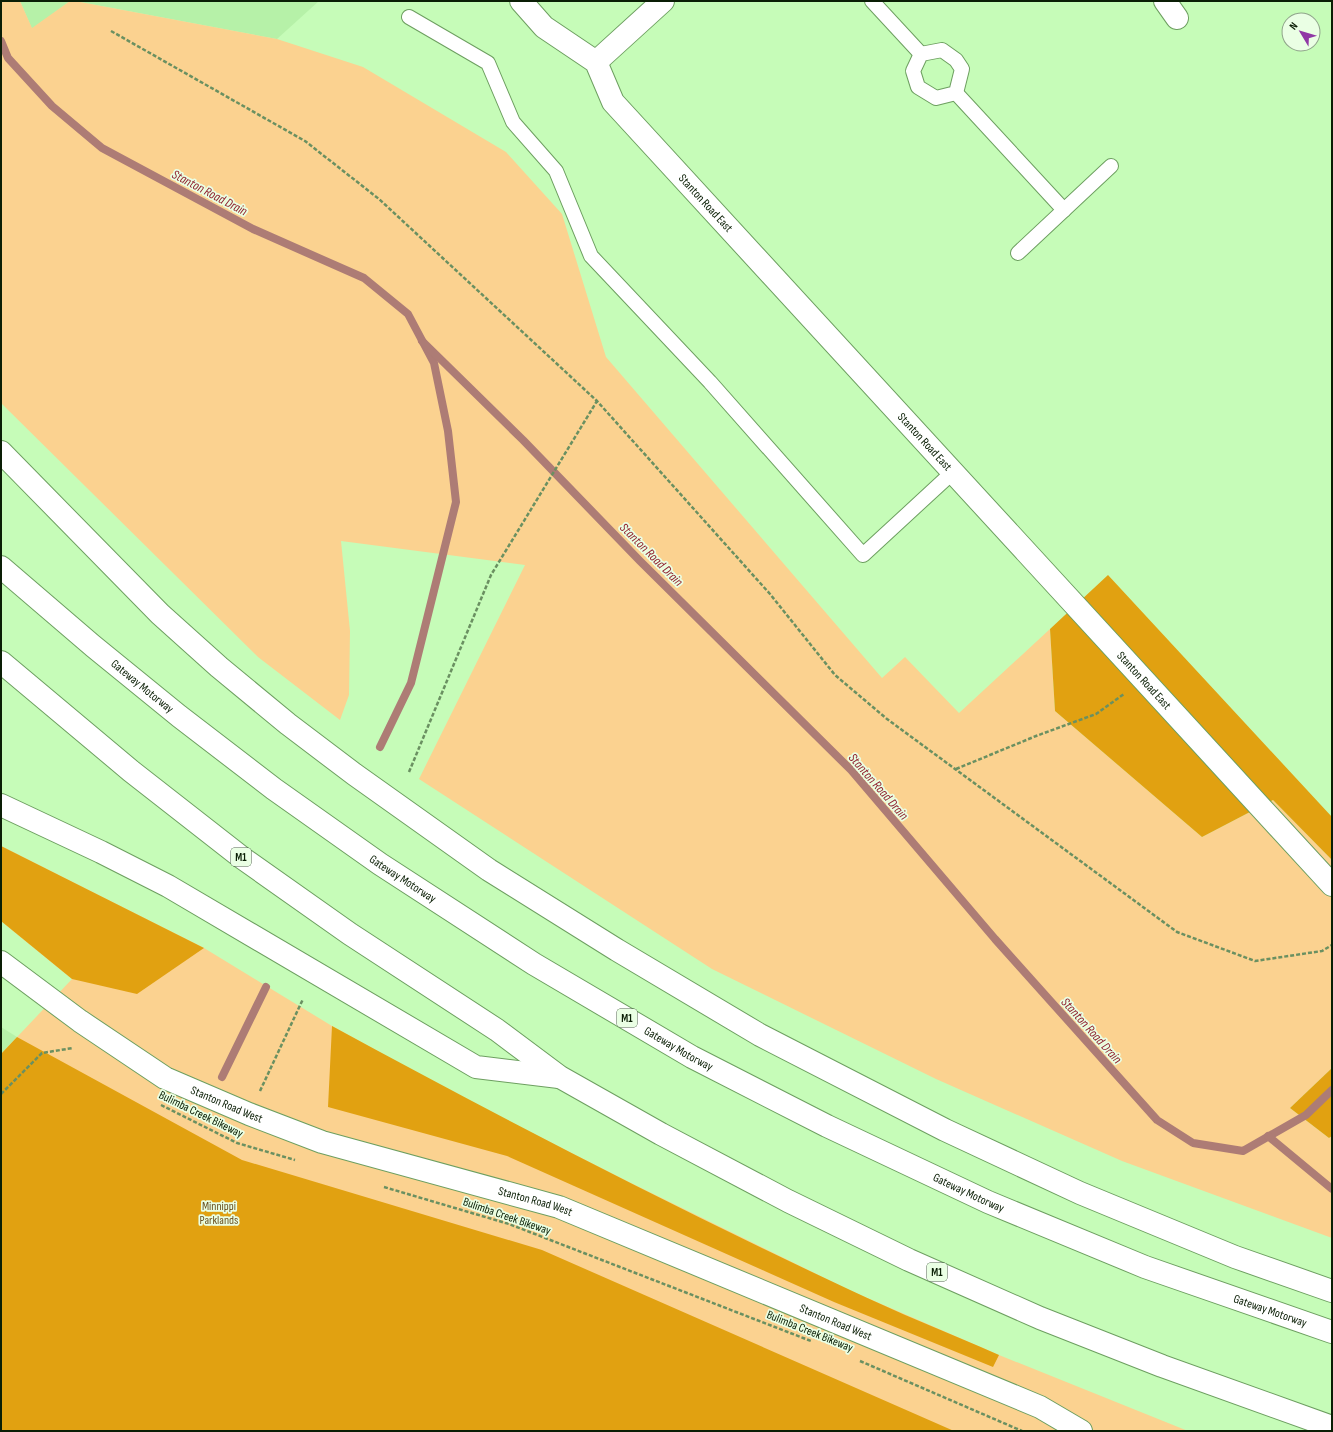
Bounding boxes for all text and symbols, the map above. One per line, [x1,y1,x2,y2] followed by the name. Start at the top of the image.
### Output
[1281,12,1321,52] north arrow
[1287,20,1301,32] text: N
[169,166,250,220] water label: Stanton Road Drain
[675,171,736,236] street label: Stanton Road East
[894,410,955,474] street label: Stanton Road East
[616,520,687,590] water label: Stanton Road Drain
[1113,648,1174,713] street label: Stanton Road East
[108,657,177,717] street label: Gateway Motorway
[845,750,912,824] water label: Stanton Road Drain
[231,848,251,866] road number: M1
[366,852,439,907] street label: Gateway Motorway
[1058,994,1125,1067] water label: Stanton Road Drain
[617,1009,637,1027] road number: M1
[641,1024,716,1075] street label: Gateway Motorway
[188,1083,265,1127] street label: Stanton Road West
[156,1088,246,1142] street label: Bulimba Creek Bikeway
[931,1170,1007,1216] street label: Gateway Motorway
[497,1184,575,1220] street label: Stanton Road West
[461,1194,553,1239] street label: Bulimba Creek Bikeway
[200,1199,238,1228] park label: Minnippi Parklands
[927,1263,947,1281] road number: M1
[1231,1291,1309,1331] street label: Gateway Motorway
[797,1301,874,1344] street label: Stanton Road West
[764,1307,856,1356] street label: Bulimba Creek Bikeway

